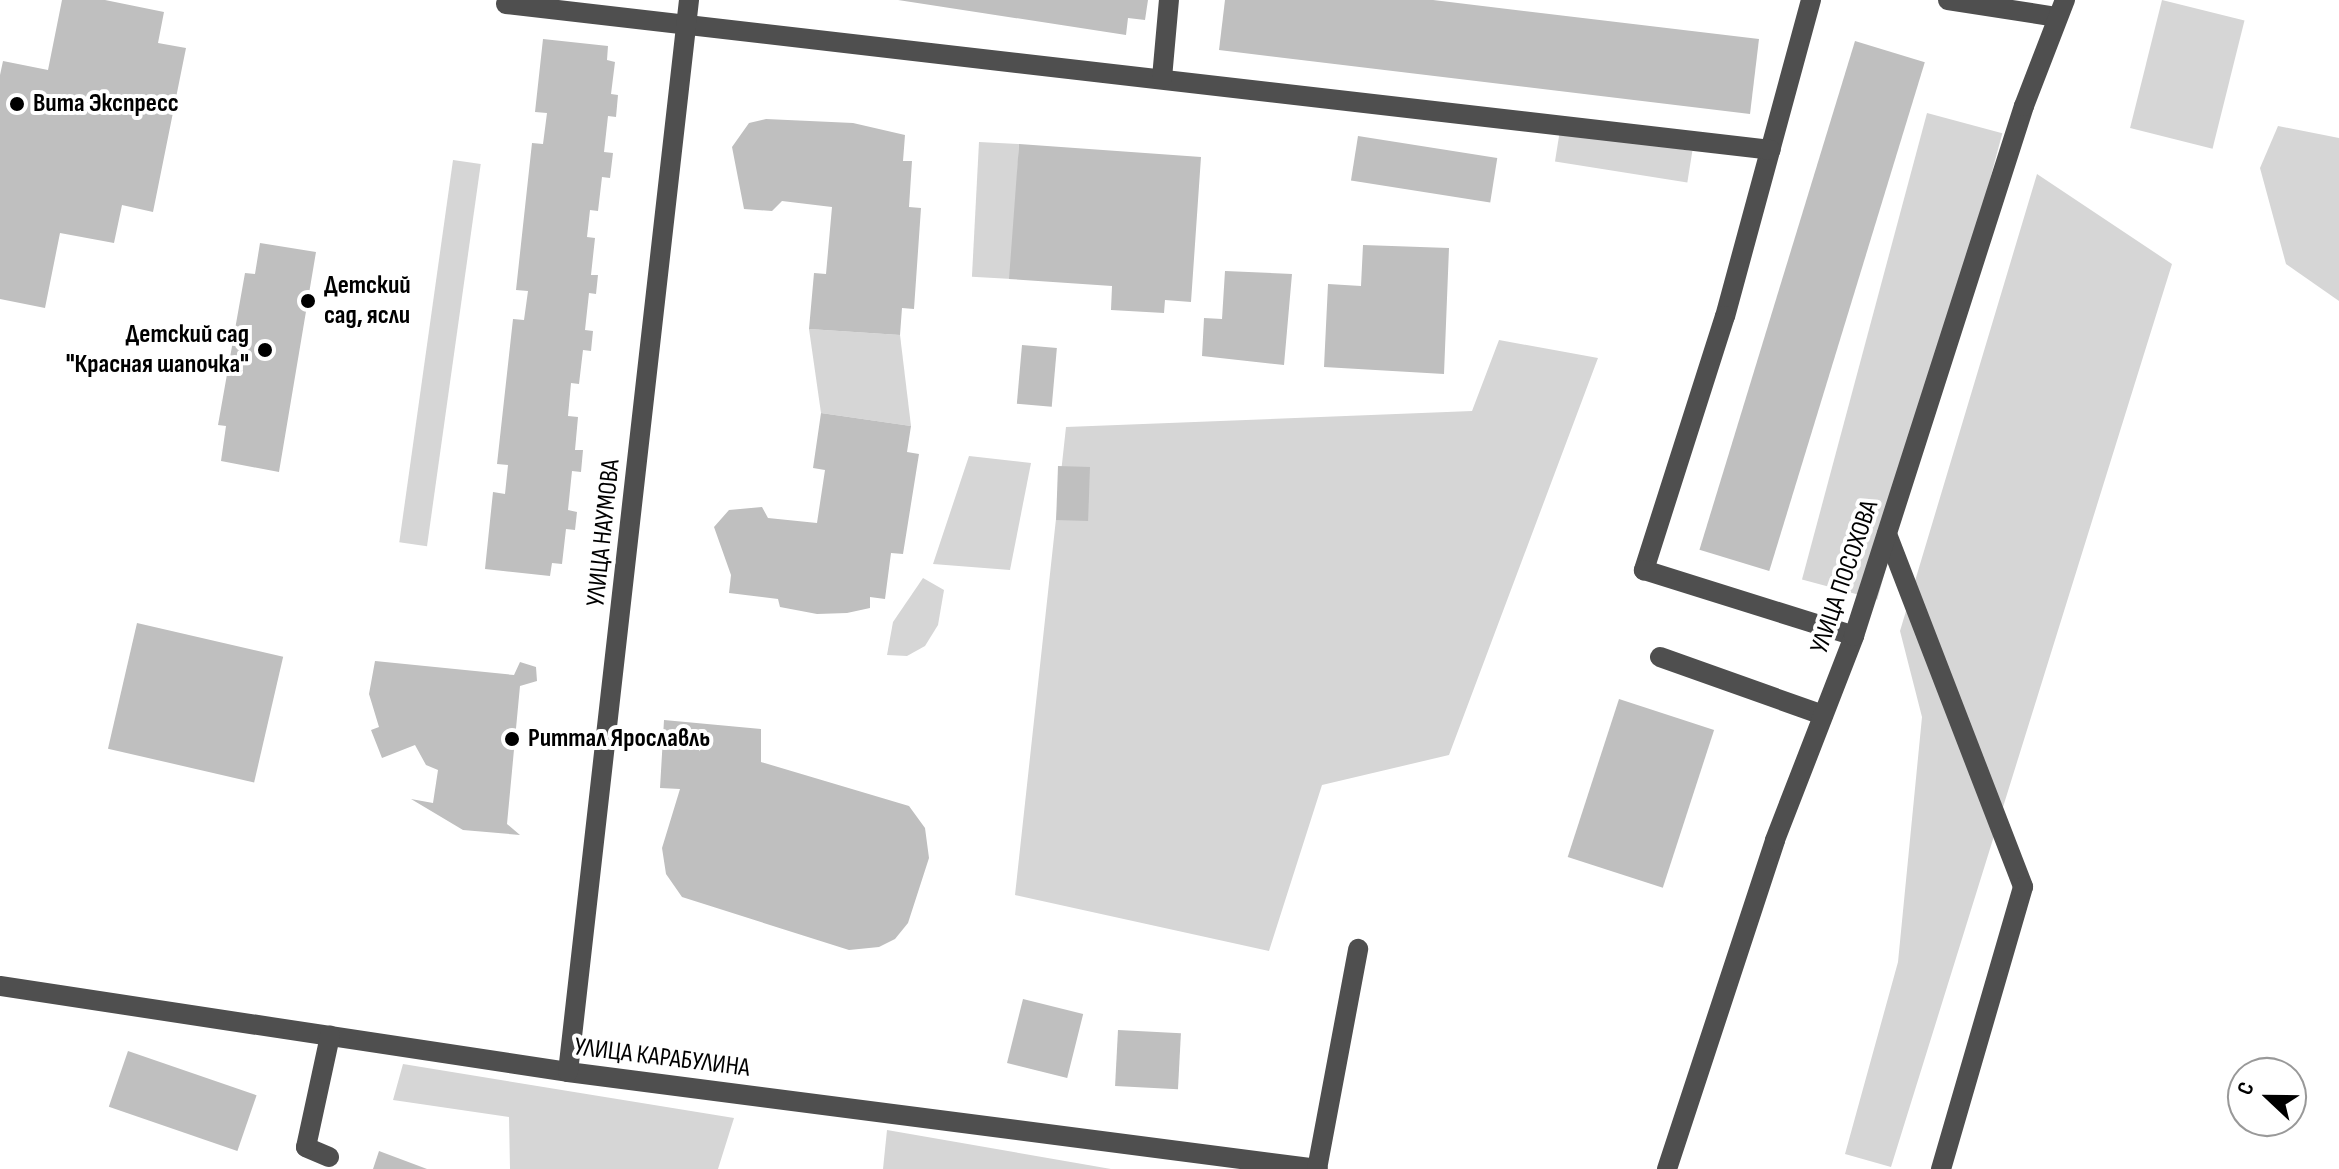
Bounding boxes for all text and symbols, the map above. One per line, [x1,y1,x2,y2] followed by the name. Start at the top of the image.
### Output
[33,88,179,120] place label: Вита Экспресс
[8,95,26,113] marker: Вита Экспресс
[324,270,411,332] place label: Детский сад, ясли
[299,292,317,310] marker: Детский сад, ясли
[66,319,249,380] place label: Детский сад "Красная шапочка"
[256,341,274,359] marker: Детский сад "Красная шапочка"
[581,458,627,608] street label: УЛИЦА НАУМОВА
[1804,496,1886,658] street label: УЛИЦА ПОСОХОВА
[528,723,710,755] place label: Риттал Ярославль
[503,730,521,748] marker: Риттал Ярославль
[572,1032,752,1084] street label: УЛИЦА КАРАБУЛИНА
[2227,1057,2307,1137] north arrow
[2232,1078,2261,1099] text: С

